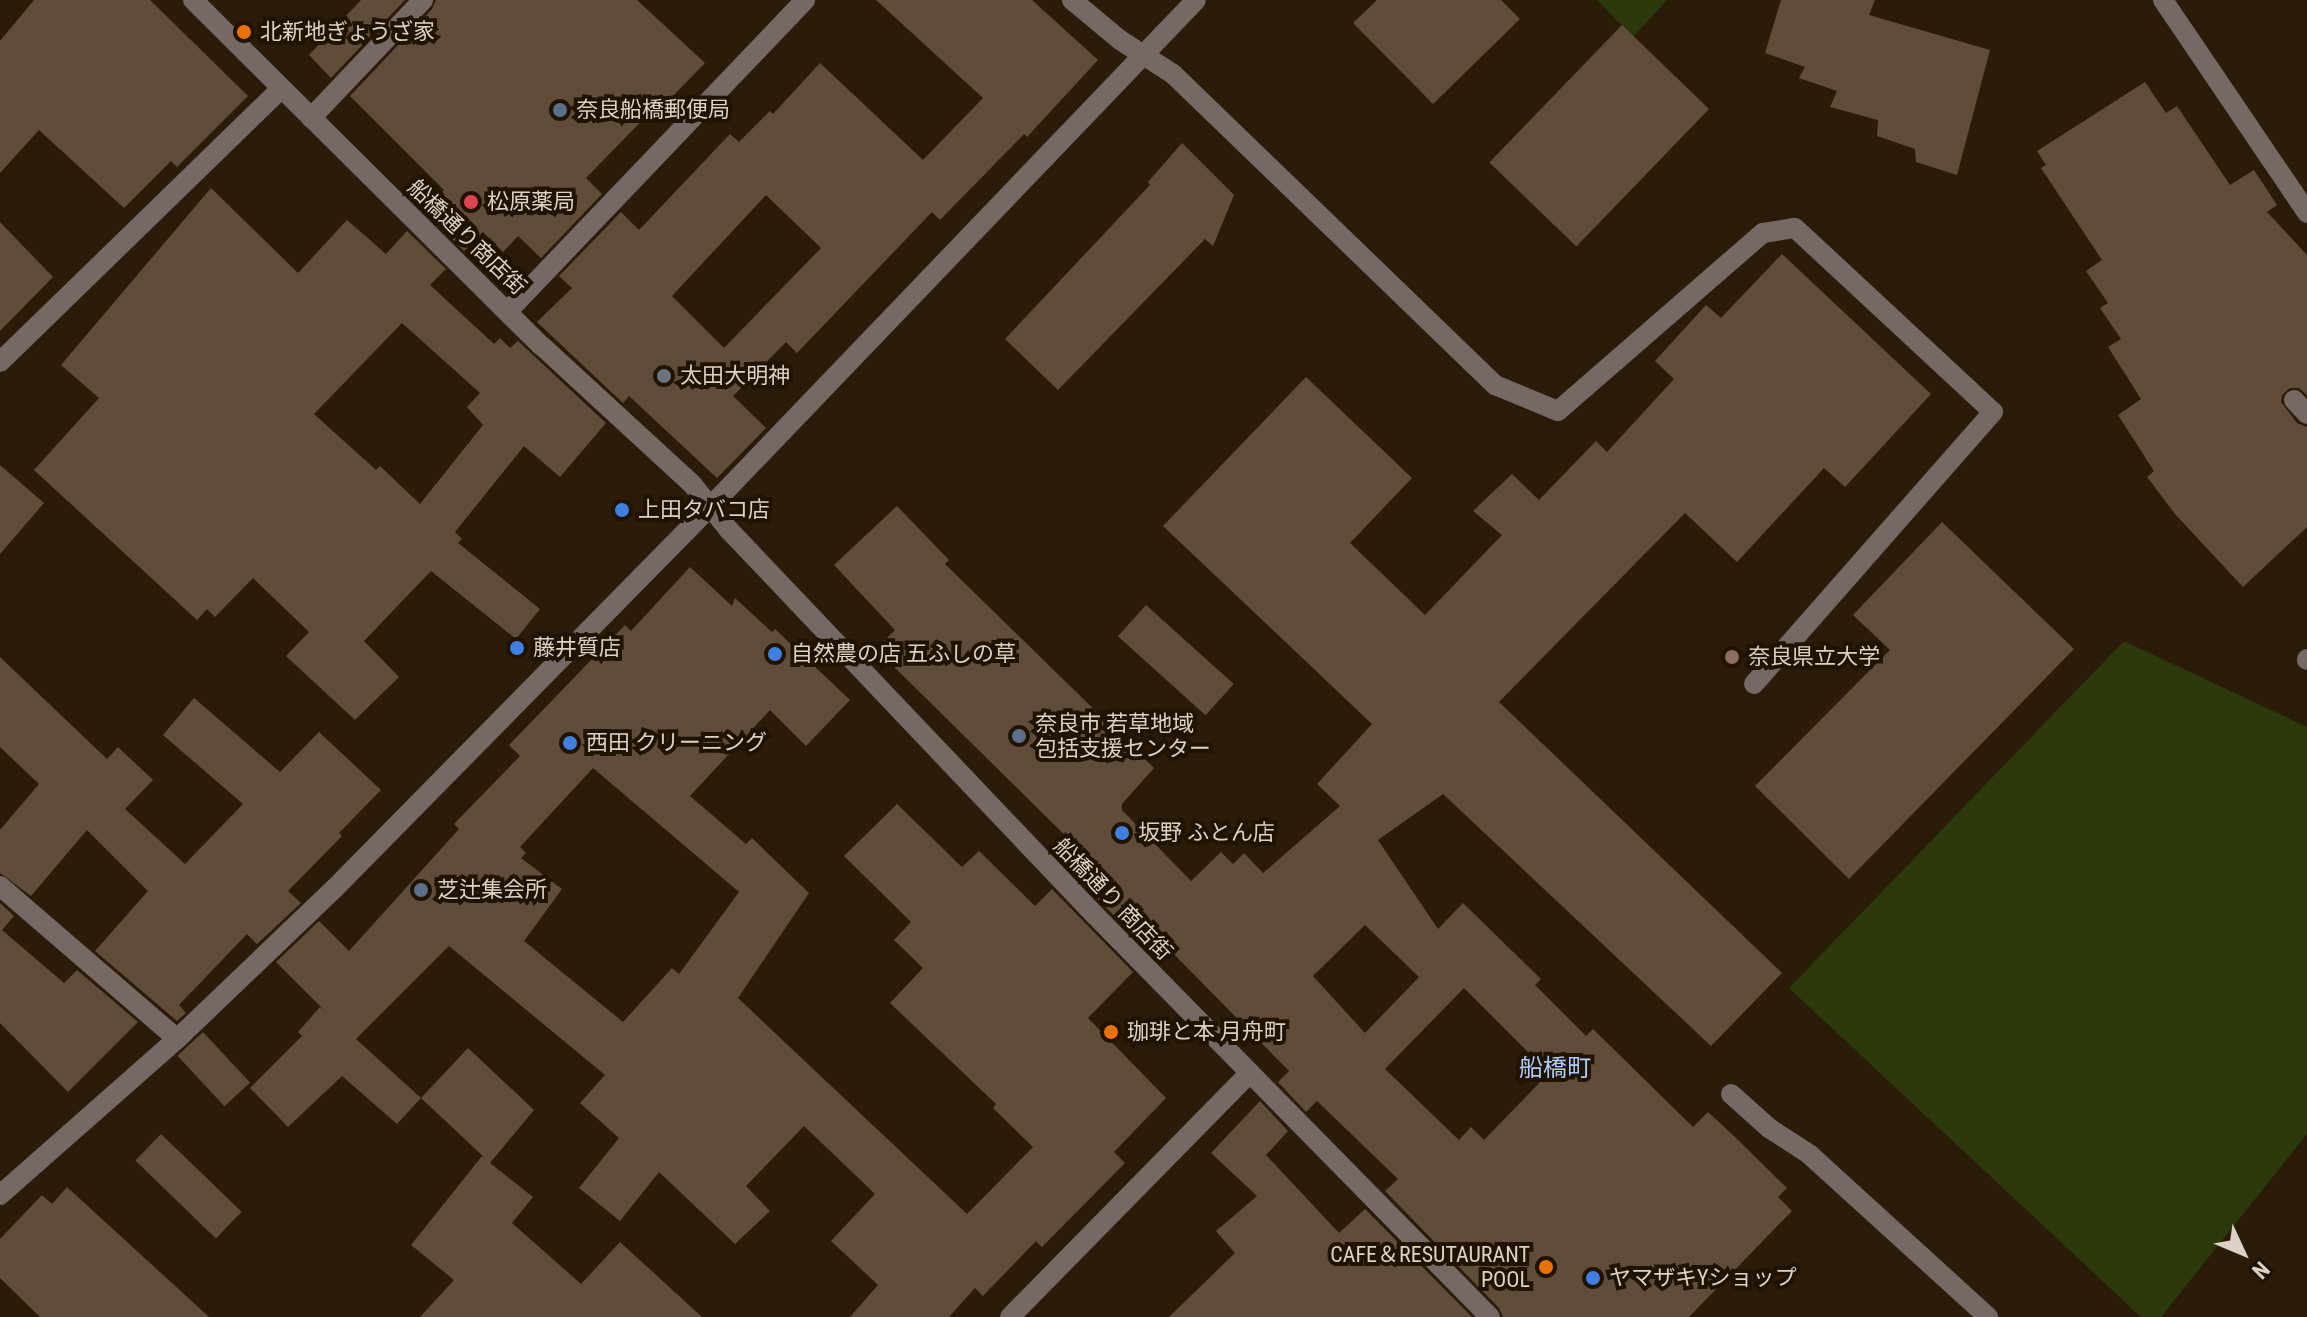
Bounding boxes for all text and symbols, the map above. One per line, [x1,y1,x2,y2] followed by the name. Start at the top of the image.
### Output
[260,19,436,45] place label: 北新地ぎょうざ家
[235,23,253,41] marker: 北新地ぎょうざ家
[576,97,730,123] place label: 奈良船橋郵便局
[551,101,569,119] marker: 奈良船橋郵便局
[402,174,532,300] street label: 船橋通り商店街
[487,189,575,215] place label: 松原薬局
[462,193,480,211] marker: 松原薬局
[680,363,790,389] place label: 太田大明神
[655,367,673,385] marker: 太田大明神
[638,497,770,523] place label: 上田タバコ店
[613,501,631,519] marker: 上田タバコ店
[533,635,621,661] place label: 藤井質店
[508,639,526,657] marker: 藤井質店
[791,641,1016,667] place label: 自然農の店 五ふしの草
[1748,644,1880,670] place label: 奈良県立大学
[766,645,784,663] marker: 自然農の店 五ふしの草
[1723,648,1741,666] marker: 奈良県立大学
[1035,710,1211,762] place label: 奈良市 若草地域 包括支援センター
[1010,727,1028,745] marker: 奈良市 若草地域 包括支援センター
[586,730,767,756] place label: 西田 クリーニング
[561,734,579,752] marker: 西田 クリーニング
[1138,820,1275,846] place label: 坂野 ふとん店
[1113,824,1131,842] marker: 坂野 ふとん店
[1048,833,1178,965] street label: 船橋通り 商店街
[437,877,547,903] place label: 芝辻集会所
[412,881,430,899] marker: 芝辻集会所
[1127,1019,1286,1045] place label: 珈琲と本 月舟町
[1102,1023,1120,1041] marker: 珈琲と本 月舟町
[1519,1055,1591,1083] district label: 船橋町
[2203,1213,2283,1293] north arrow
[1330,1241,1530,1292] place label: CAFE＆RESUTAURANT POOL
[2247,1256,2274,1284] text: N
[1537,1258,1555,1276] marker: CAFE＆RESUTAURANT POOL
[1609,1265,1797,1291] place label: ヤマザキYショップ
[1584,1269,1602,1287] marker: ヤマザキYショップ

